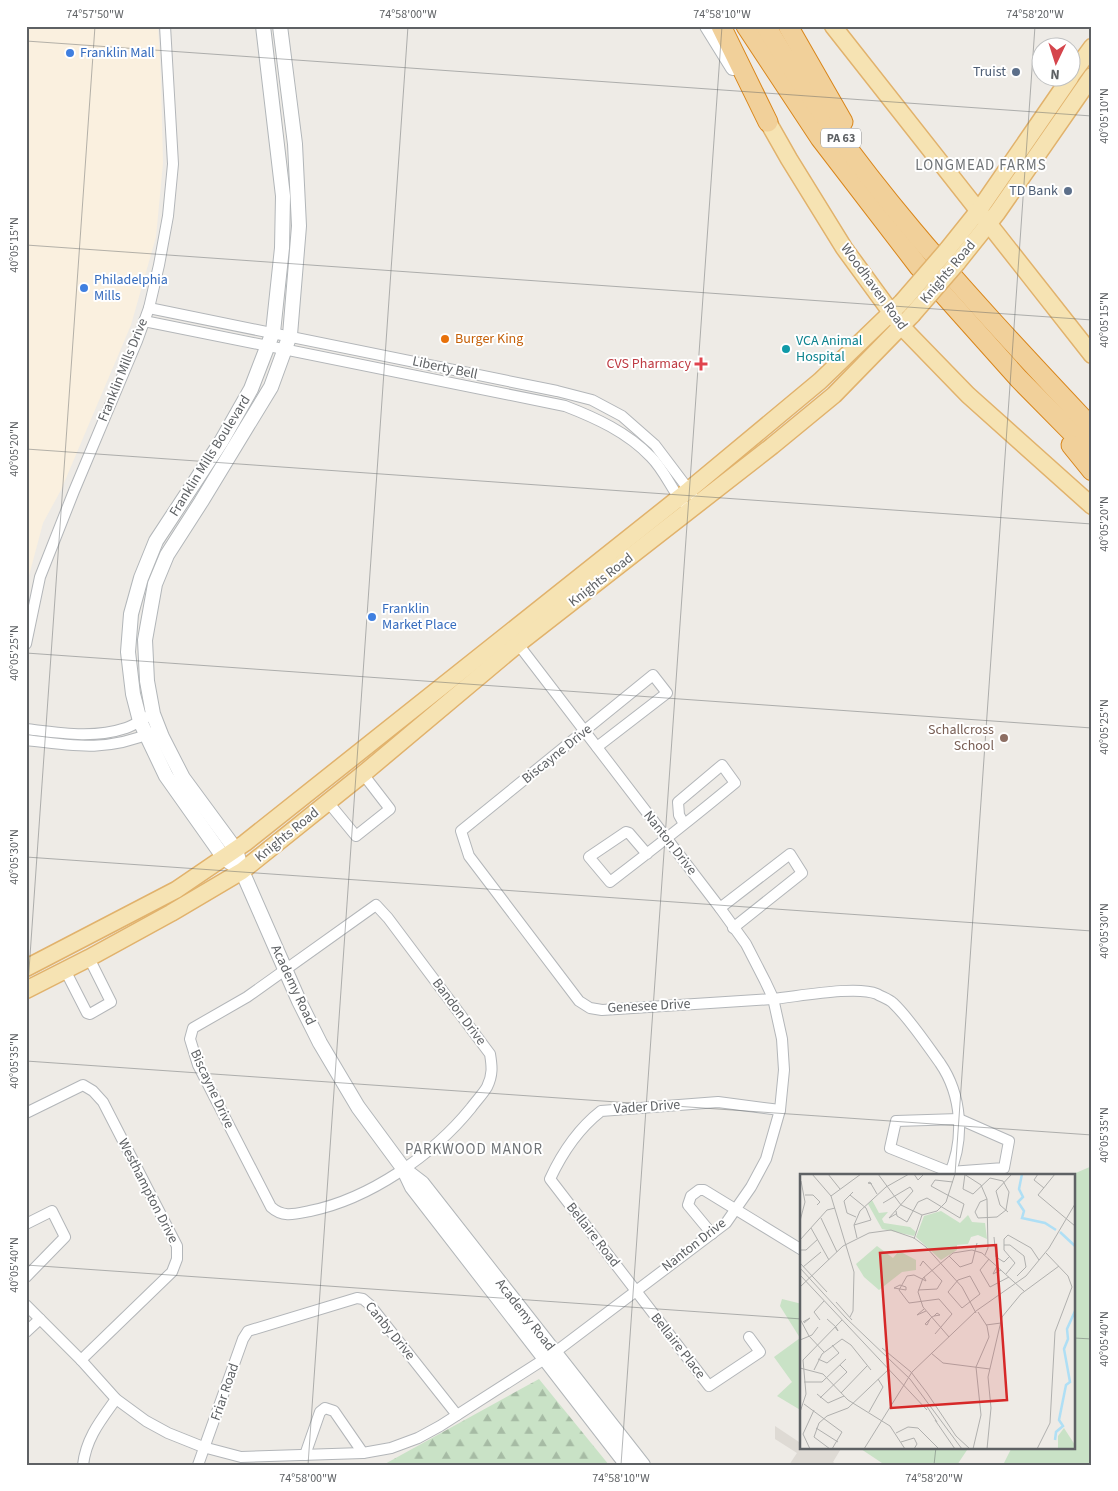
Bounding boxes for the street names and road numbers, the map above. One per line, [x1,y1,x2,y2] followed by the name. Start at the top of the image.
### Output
[821,128,861,148] road number: PA 63
[916,236,980,308] street label: Knights Road
[836,240,912,334] street label: Woodhaven Road
[93,315,153,425] street label: Franklin Mills Drive
[411,351,480,385] street label: Liberty Bell
[165,392,255,520] street label: Franklin Mills Boulevard
[564,548,638,612] street label: Knights Road
[518,719,596,789] street label: Biscayne Drive
[251,803,323,867] street label: Knights Road
[639,807,702,879] street label: Nanton Drive
[266,942,320,1028] street label: Academy Road
[427,974,491,1050] street label: Bandon Drive
[607,994,691,1018] street label: Genesee Drive
[185,1046,239,1132] street label: Biscayne Drive
[613,1095,681,1119] street label: Vader Drive
[113,1135,183,1247] street label: Westhampton Drive
[561,1198,625,1272] street label: Bellaire Road
[658,1213,730,1276] street label: Nanton Drive
[490,1275,560,1355] street label: Academy Road
[360,1297,420,1365] street label: Canby Drive
[646,1309,710,1383] street label: Bellaire Place
[206,1361,244,1423] street label: Friar Road

